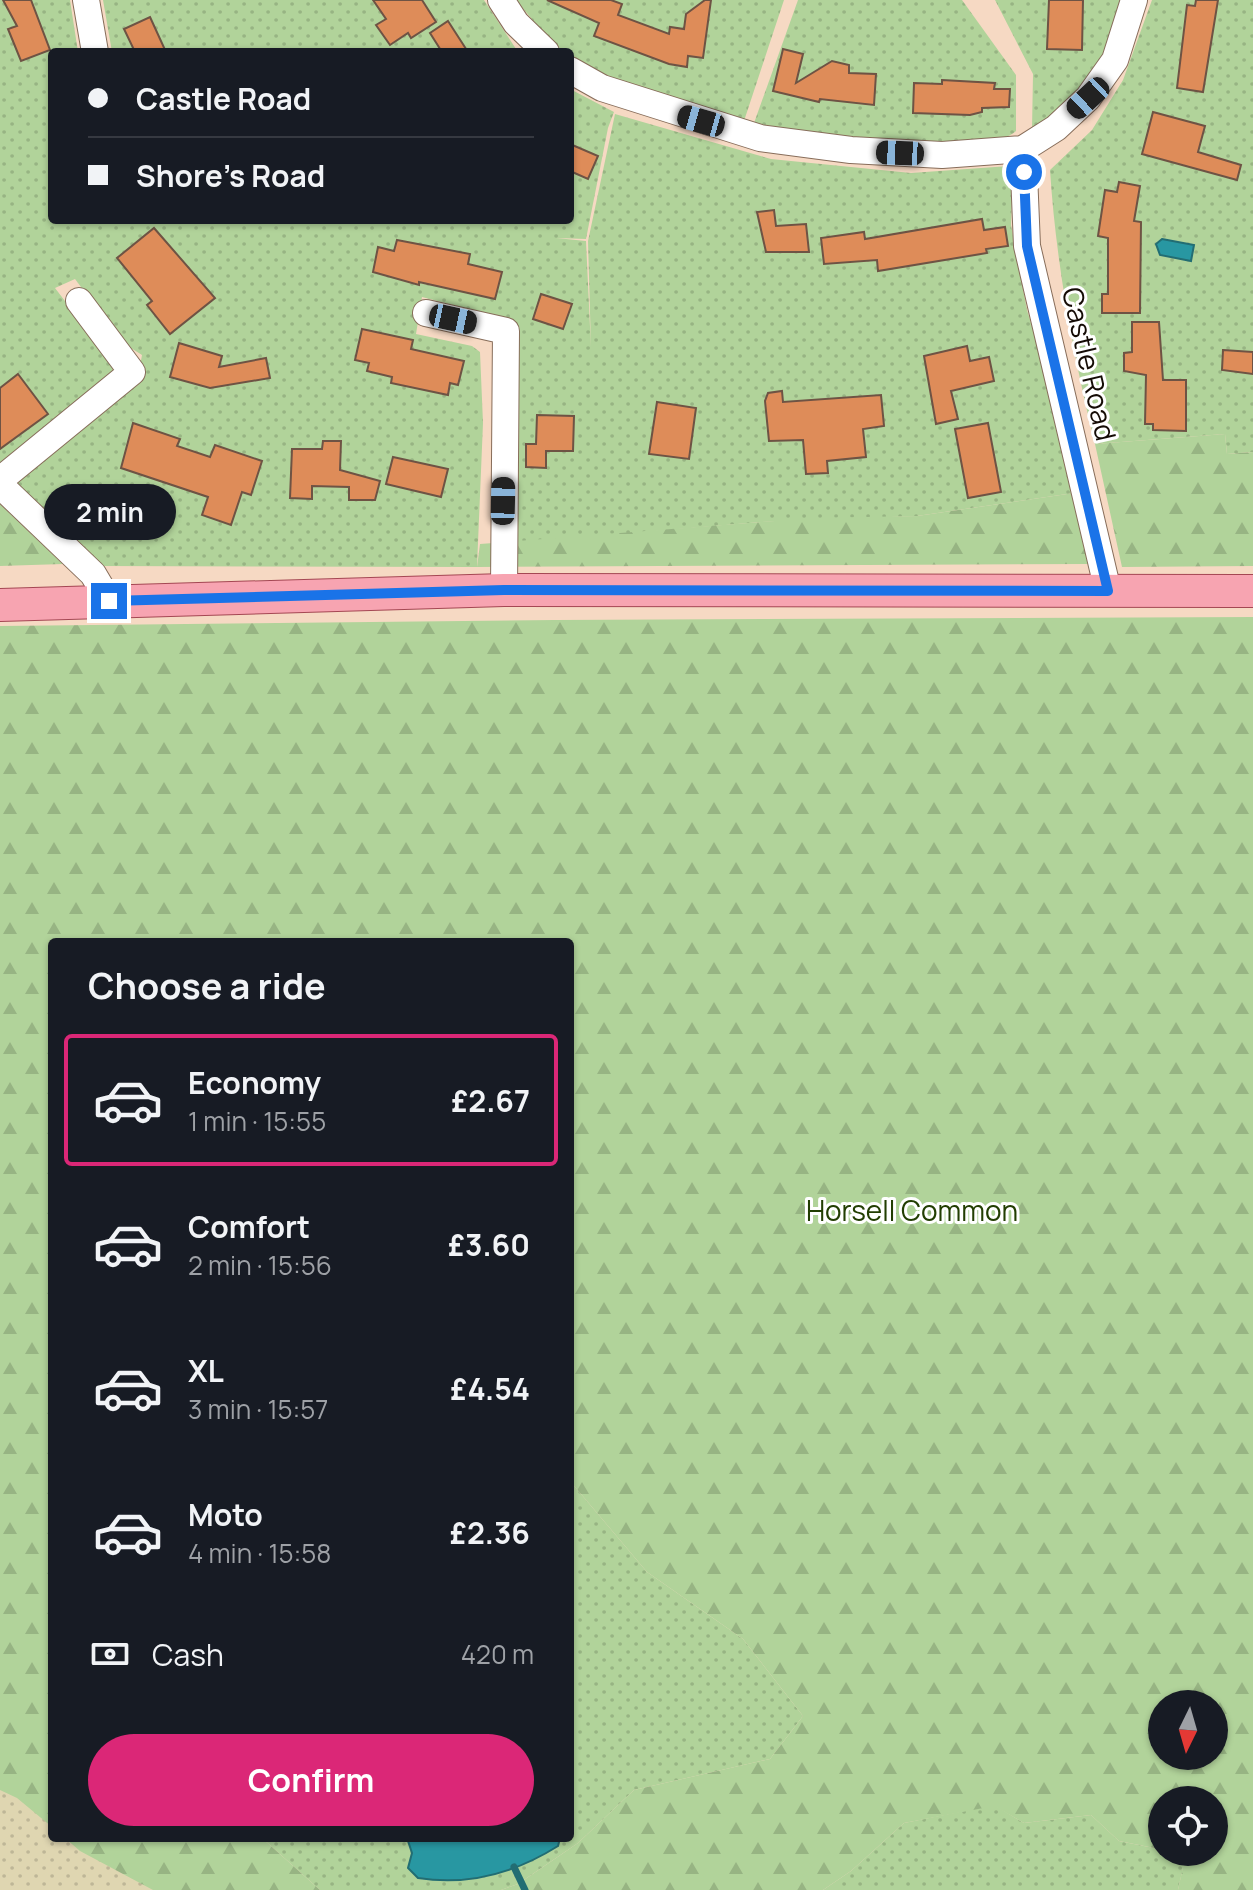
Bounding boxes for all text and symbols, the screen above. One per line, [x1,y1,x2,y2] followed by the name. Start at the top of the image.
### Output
[1062,73,1114,123] car
[136,78,311,119] text: Castle Road
[675,103,727,139] car
[876,140,924,166] car
[1006,154,1042,190] route start
[136,155,325,196] text: Shore's Road
[1054,283,1126,444] street label: Castle Road
[427,302,479,336] car
[491,477,515,525] car
[43,485,175,541] callout: 2 min
[76,494,144,530] text: 2 min
[91,583,127,619] route end
[88,961,326,1010] text: Choose a ride
[188,1062,321,1103] text: Economy
[92,1064,164,1136] icon: car
[451,1080,530,1121] text: £2.67
[188,1103,326,1139] text: 1 min · 15:55
[806,1191,1018,1229] park label: Horsell Common
[188,1206,310,1247] text: Comfort
[92,1208,164,1280] icon: car
[448,1224,530,1265] text: £3.60
[188,1247,332,1283] text: 2 min · 15:56
[188,1350,224,1391] text: XL
[92,1352,164,1424] icon: car
[450,1368,530,1409] text: £4.54
[188,1391,328,1427] text: 3 min · 15:57
[188,1494,263,1535] text: Moto
[92,1496,164,1568] icon: car
[450,1512,530,1553] text: £2.36
[188,1535,331,1571] text: 4 min · 15:58
[88,1632,132,1676] icon: cash
[152,1634,224,1675] text: Cash
[461,1636,534,1672] text: 420 m
[1148,1690,1228,1770] north arrow
[1148,1690,1228,1866] map controls
[88,1734,534,1826] button: Confirm
[1148,1786,1228,1866] button: locate

